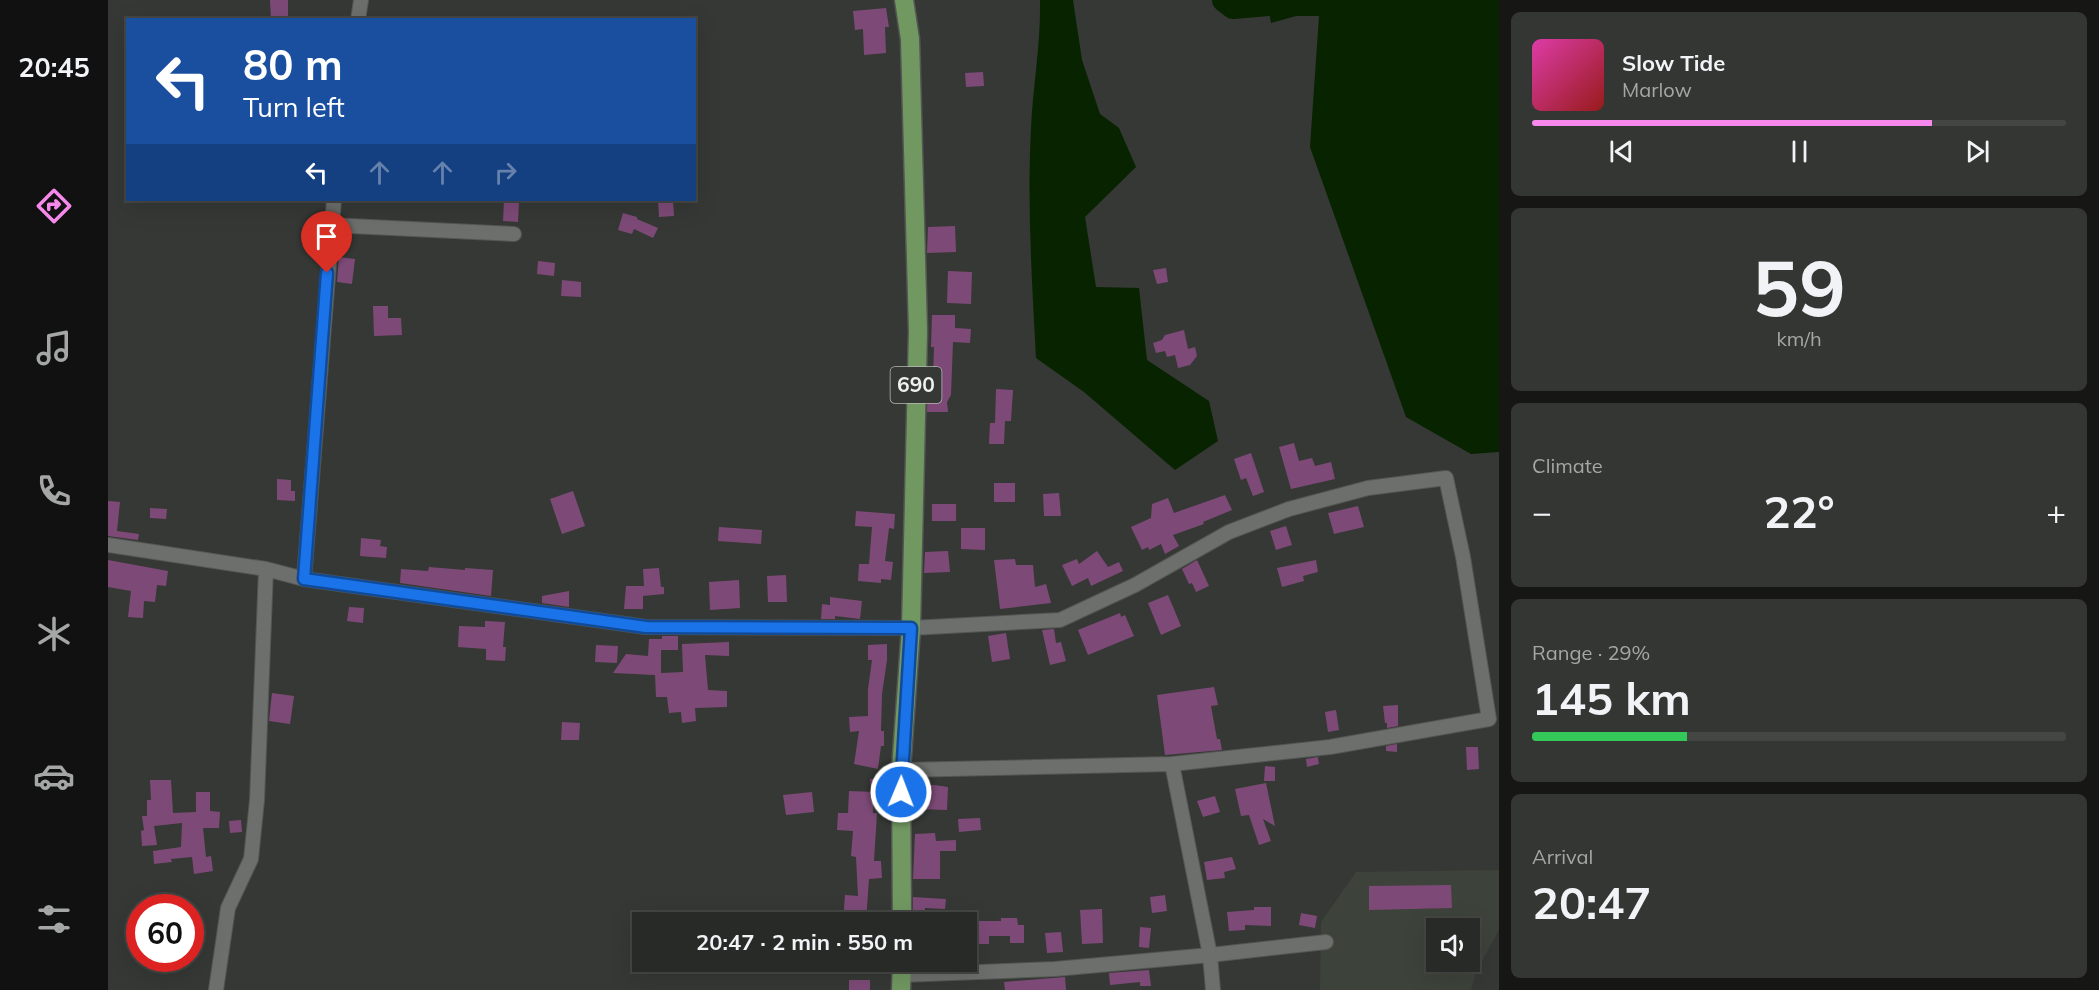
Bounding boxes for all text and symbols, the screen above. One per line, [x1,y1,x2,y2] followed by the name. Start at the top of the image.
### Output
[243,38,343,91] text: 80 m
[144,42,222,120] icon: left
[1622,49,1725,77] text: Slow Tide
[18,50,90,84] text: 20:45
[1622,77,1692,102] text: Marlow
[243,90,345,124] text: Turn left
[1605,135,1638,168] icon: previous
[1783,135,1816,168] icon: pause
[1961,135,1994,168] icon: next
[300,156,333,189] icon: left
[363,156,396,189] icon: ahead
[426,156,459,189] icon: ahead
[489,156,522,189] icon: right
[33,185,75,227] icon: directions
[301,211,352,273] pin
[310,220,343,253] icon: arrive
[1752,238,1846,336] text: 59
[1776,326,1822,351] text: km/h
[33,327,75,369] icon: music
[890,367,942,403] road number: 690
[1532,453,1603,478] text: Climate
[33,470,75,512] icon: phone
[1763,483,1835,539] text: 22°
[1532,491,1552,532] text: −
[2046,491,2066,532] text: +
[33,613,75,655] icon: climate
[1532,640,1650,665] text: Range · 29%
[1532,670,1691,726] text: 145 km
[33,755,75,797] icon: car
[869,760,933,824] position arrow
[1532,844,1593,869] text: Arrival
[1532,874,1651,930] text: 20:47
[126,894,204,972] speed limit sign: 60
[33,898,75,940] icon: filters
[1426,918,1480,972] map controls
[1426,918,1480,972] button: sound
[696,928,913,956] text: 20:47 · 2 min · 550 m

